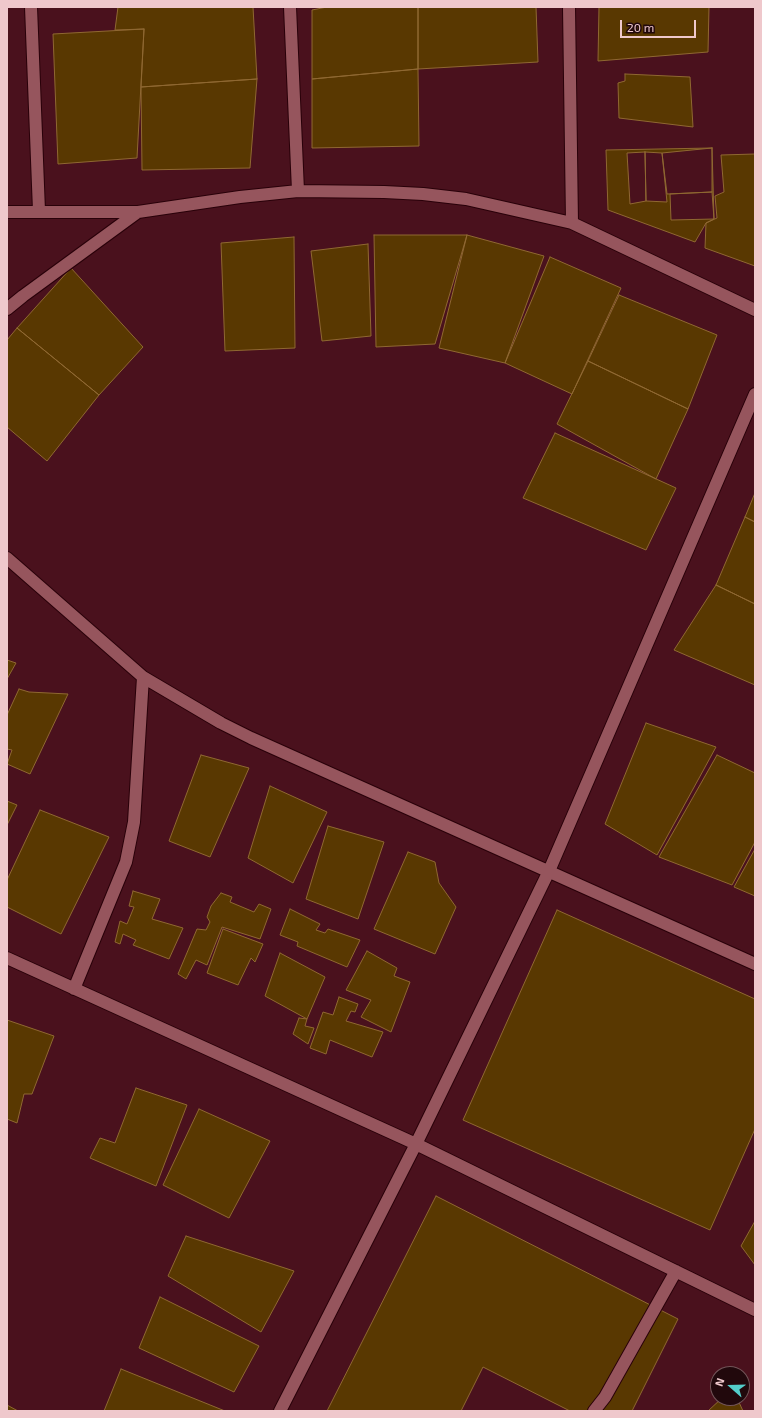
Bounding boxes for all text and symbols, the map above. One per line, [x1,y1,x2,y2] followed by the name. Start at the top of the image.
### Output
[622,12,698,38] scale bar
[627,20,654,34] text: 20 m
[710,1366,750,1406] north arrow
[712,1376,727,1388] text: N

